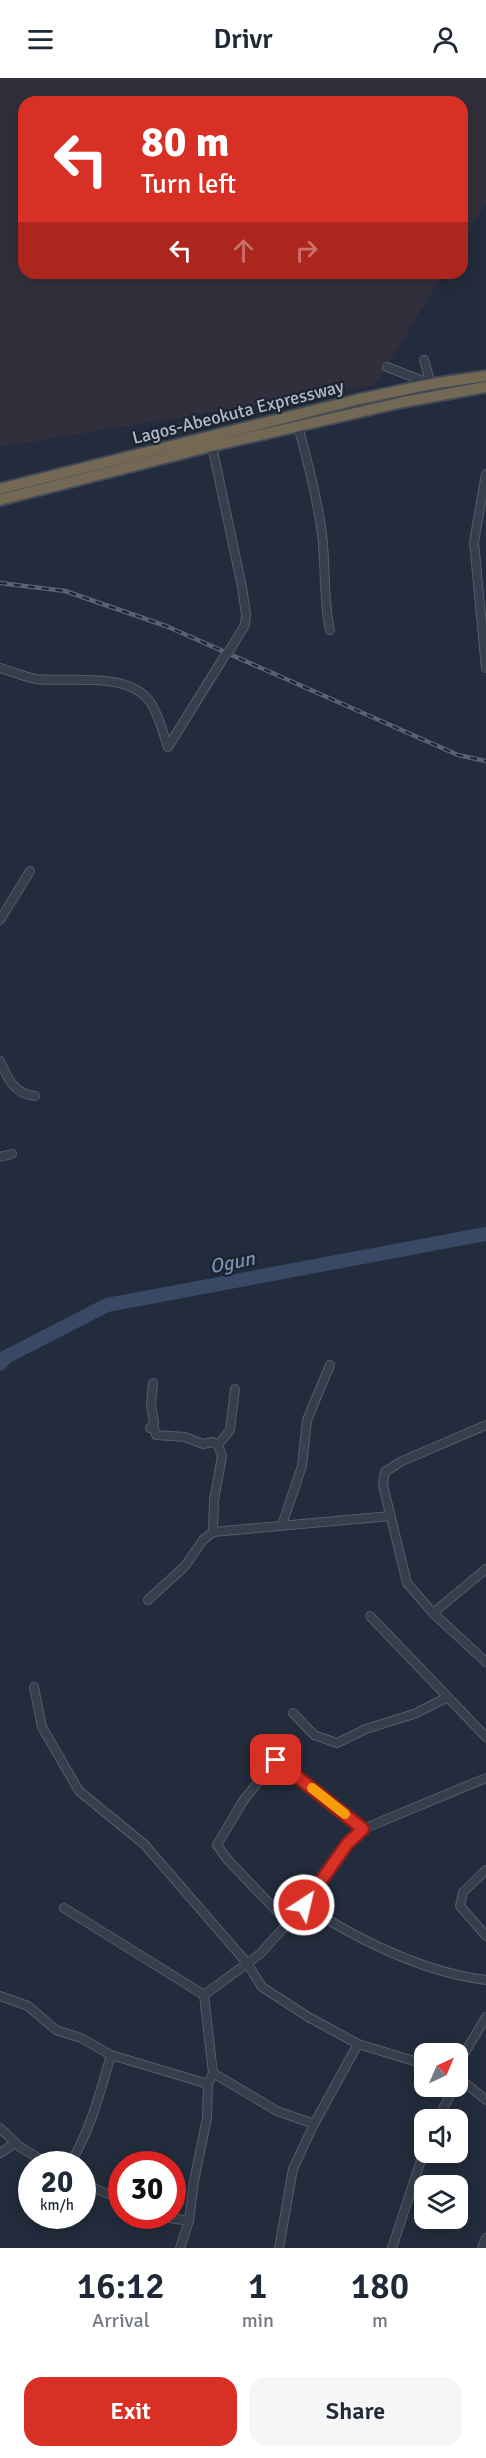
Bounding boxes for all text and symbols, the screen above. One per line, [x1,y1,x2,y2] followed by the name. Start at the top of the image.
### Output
[24,23,57,56] icon: menu
[213,23,273,56] text: Drivr
[429,23,462,56] icon: person
[141,117,230,168] text: 80 m
[42,120,120,198] icon: left
[141,168,236,201] text: Turn left
[164,234,197,267] icon: left
[227,234,260,267] icon: ahead
[290,234,323,267] icon: right
[130,375,347,449] street label: Lagos-Abeokuta Expressway
[207,1246,258,1279] water label: Ogun
[250,1734,301,1785] pin
[259,1743,292,1776] icon: arrive
[272,1873,336,1937] position arrow
[414,2043,468,2097] north arrow
[414,2043,468,2229] map controls
[414,2109,468,2163] button: sound
[108,2151,186,2229] speed limit sign: 30
[41,2164,73,2201] text: 20
[414,2175,468,2229] button: layers
[40,2196,74,2214] text: km/h
[77,2264,165,2309] text: 16:12
[248,2264,268,2309] text: 1
[351,2264,409,2309] text: 180
[92,2308,150,2333] text: Arrival
[242,2308,274,2333] text: min
[372,2308,388,2333] text: m
[24,2377,237,2446] button: Exit
[249,2377,462,2446] button: Share

